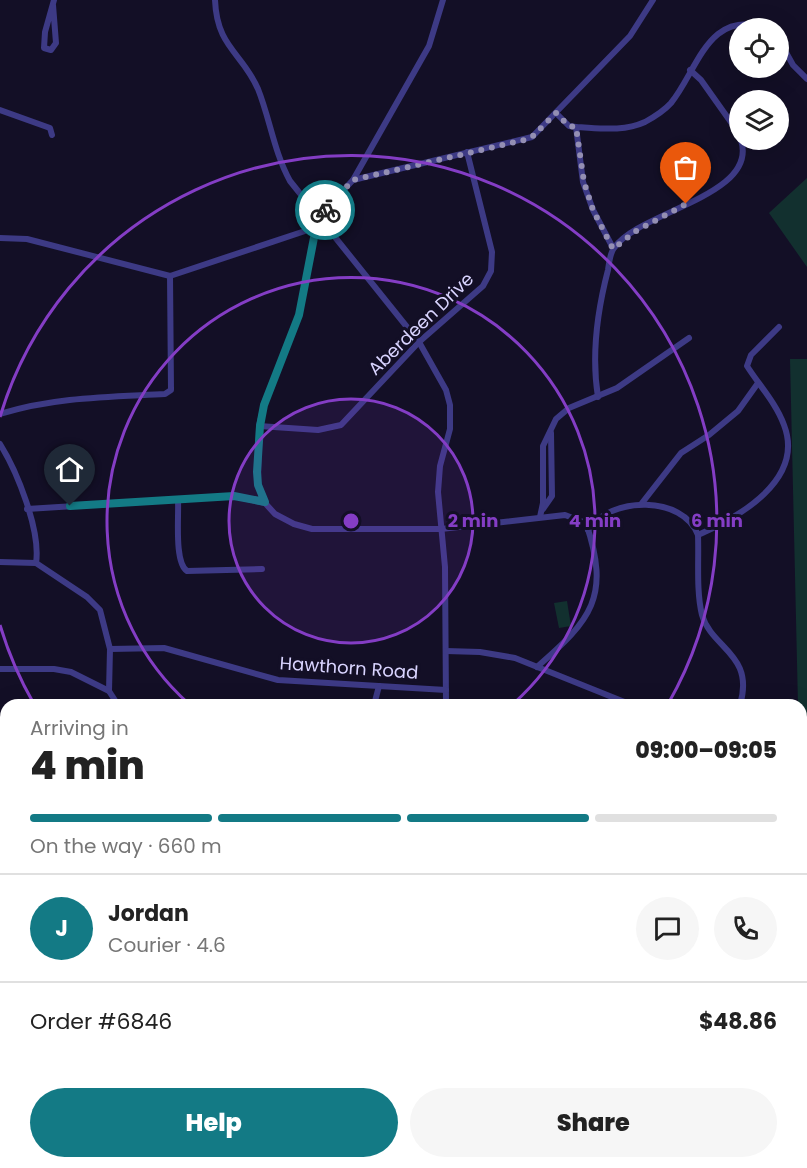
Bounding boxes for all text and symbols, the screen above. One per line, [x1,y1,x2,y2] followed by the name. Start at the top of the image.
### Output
[729,18,789,150] map controls
[729,18,789,78] button: locate
[729,90,789,150] button: layers
[660,142,711,204] pin
[669,151,702,184] icon: bag
[295,180,355,240] courier
[309,194,342,227] icon: bike
[362,267,479,381] street label: Aberdeen Drive
[44,444,95,506] pin
[53,453,86,486] icon: home
[448,508,498,533] text: 2 min
[569,508,621,533] text: 4 min
[691,508,743,533] text: 6 min
[341,511,361,531] centre of rings
[279,650,419,685] street label: Hawthorn Road
[30,714,129,742] text: Arriving in
[635,735,777,766] text: 09:00–09:05
[30,738,145,793] text: 4 min
[30,832,222,860] text: On the way · 660 m
[636,897,699,960] button: chat
[714,897,777,960] button: phone
[108,898,189,929] text: Jordan
[55,913,68,944] text: J
[108,931,226,959] text: Courier · 4.6
[30,1006,172,1037] text: Order #6846
[699,1006,777,1037] text: $48.86
[30,1088,398,1157] button: Help
[410,1088,777,1157] button: Share

